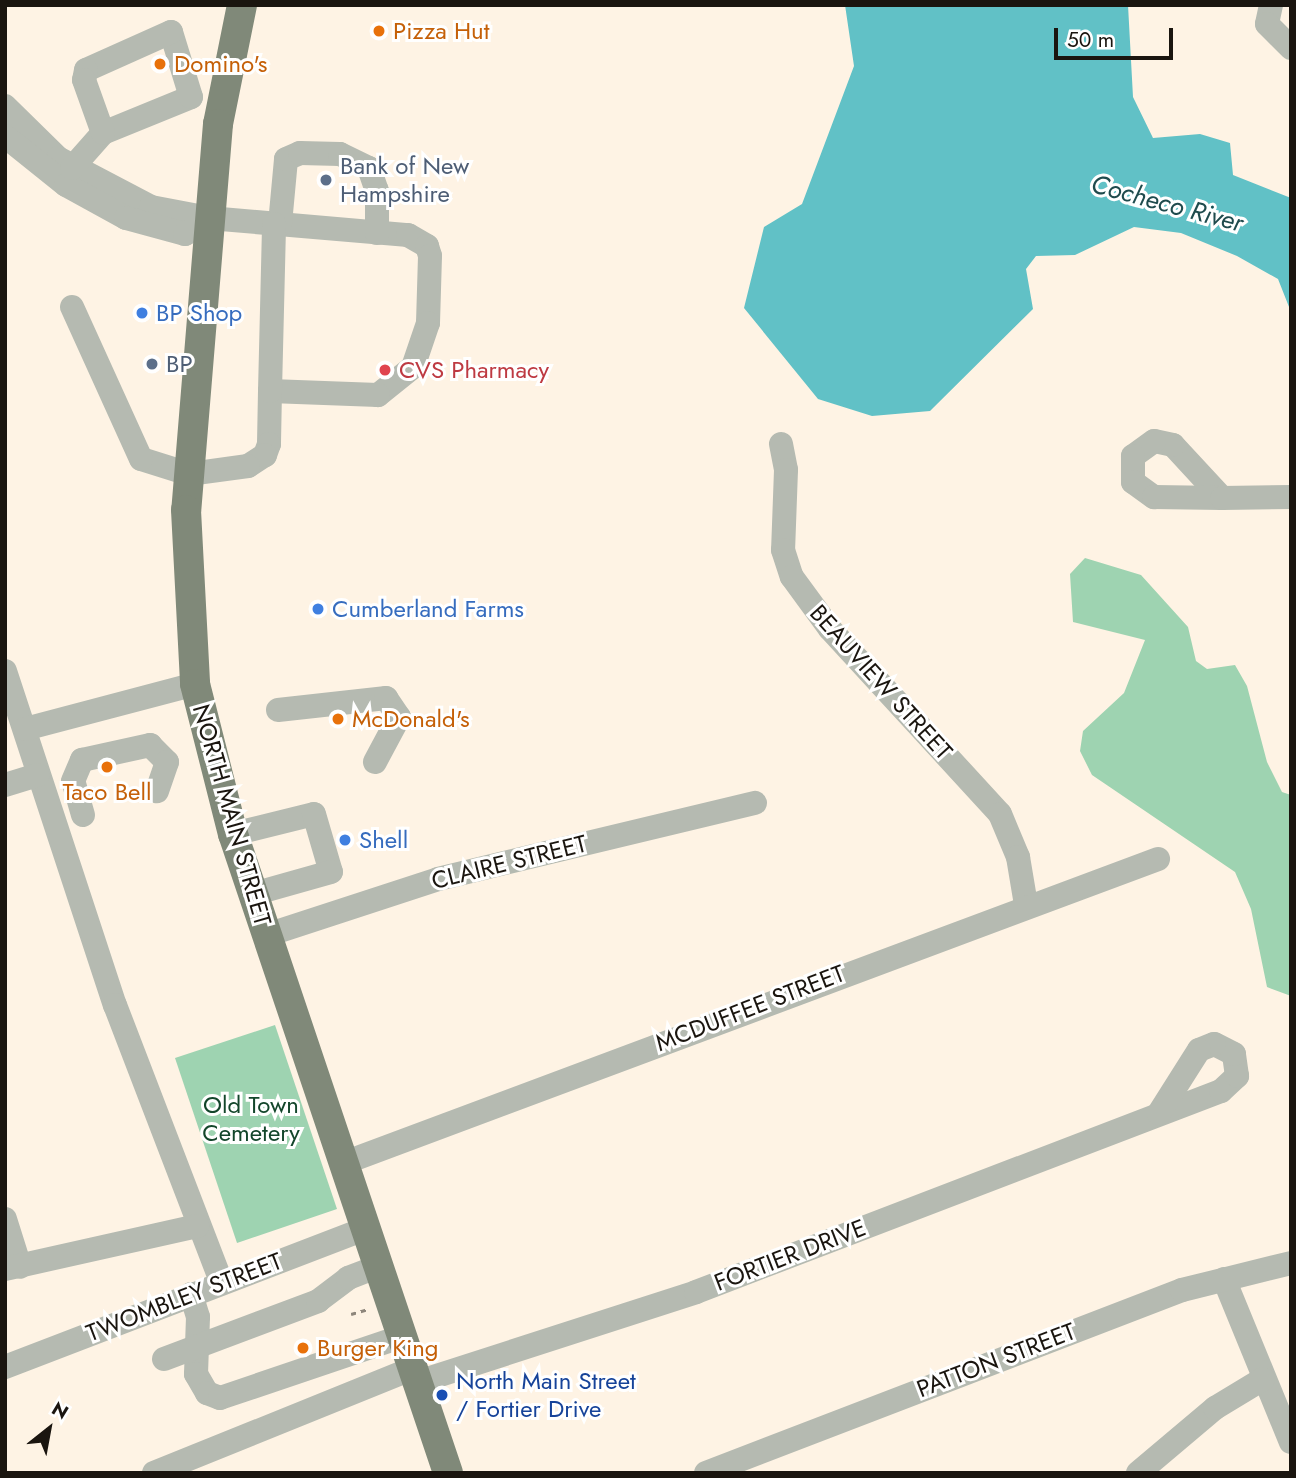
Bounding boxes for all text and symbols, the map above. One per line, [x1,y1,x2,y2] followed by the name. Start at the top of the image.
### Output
[1058,14,1177,58] scale bar
[393,17,489,45] place label: Pizza Hut
[371,23,387,39] marker: Pizza Hut
[1067,25,1114,55] text: 50 m
[174,50,267,78] place label: Domino's
[152,56,168,72] marker: Domino's
[340,152,469,208] place label: Bank of New Hampshire
[1088,169,1246,239] water label: Cocheco River
[318,172,334,188] marker: Bank of New Hampshire
[156,299,242,327] place label: BP Shop
[134,305,150,321] marker: BP Shop
[166,350,193,378] place label: BP
[144,356,160,372] marker: BP
[399,356,549,384] place label: CVS Pharmacy
[377,362,393,378] marker: CVS Pharmacy
[332,595,524,623] place label: Cumberland Farms
[804,599,958,765] street label: BEAUVIEW STREET
[310,601,326,617] marker: Cumberland Farms
[187,701,277,929] street label: NORTH MAIN STREET
[352,705,470,733] place label: McDonald's
[330,711,346,727] marker: McDonald's
[99,759,115,775] marker: Taco Bell
[63,778,151,806] place label: Taco Bell
[359,826,408,854] place label: Shell
[428,829,590,895] street label: CLAIRE STREET
[337,832,353,848] marker: Shell
[651,959,849,1057] street label: MCDUFFEE STREET
[202,1091,300,1147] park label: Old Town Cemetery
[710,1213,870,1297] street label: FORTIER DRIVE
[82,1246,286,1348] street label: TWOMBLEY STREET
[913,1317,1079,1403] street label: PATTON STREET
[317,1334,438,1362] place label: Burger King
[295,1340,311,1356] marker: Burger King
[456,1367,636,1423] place label: North Main Street / Fortier Drive
[434,1387,450,1403] marker: North Main Street / Fortier Drive
[14,1394,84,1464] north arrow
[47,1395,73,1426] text: N

